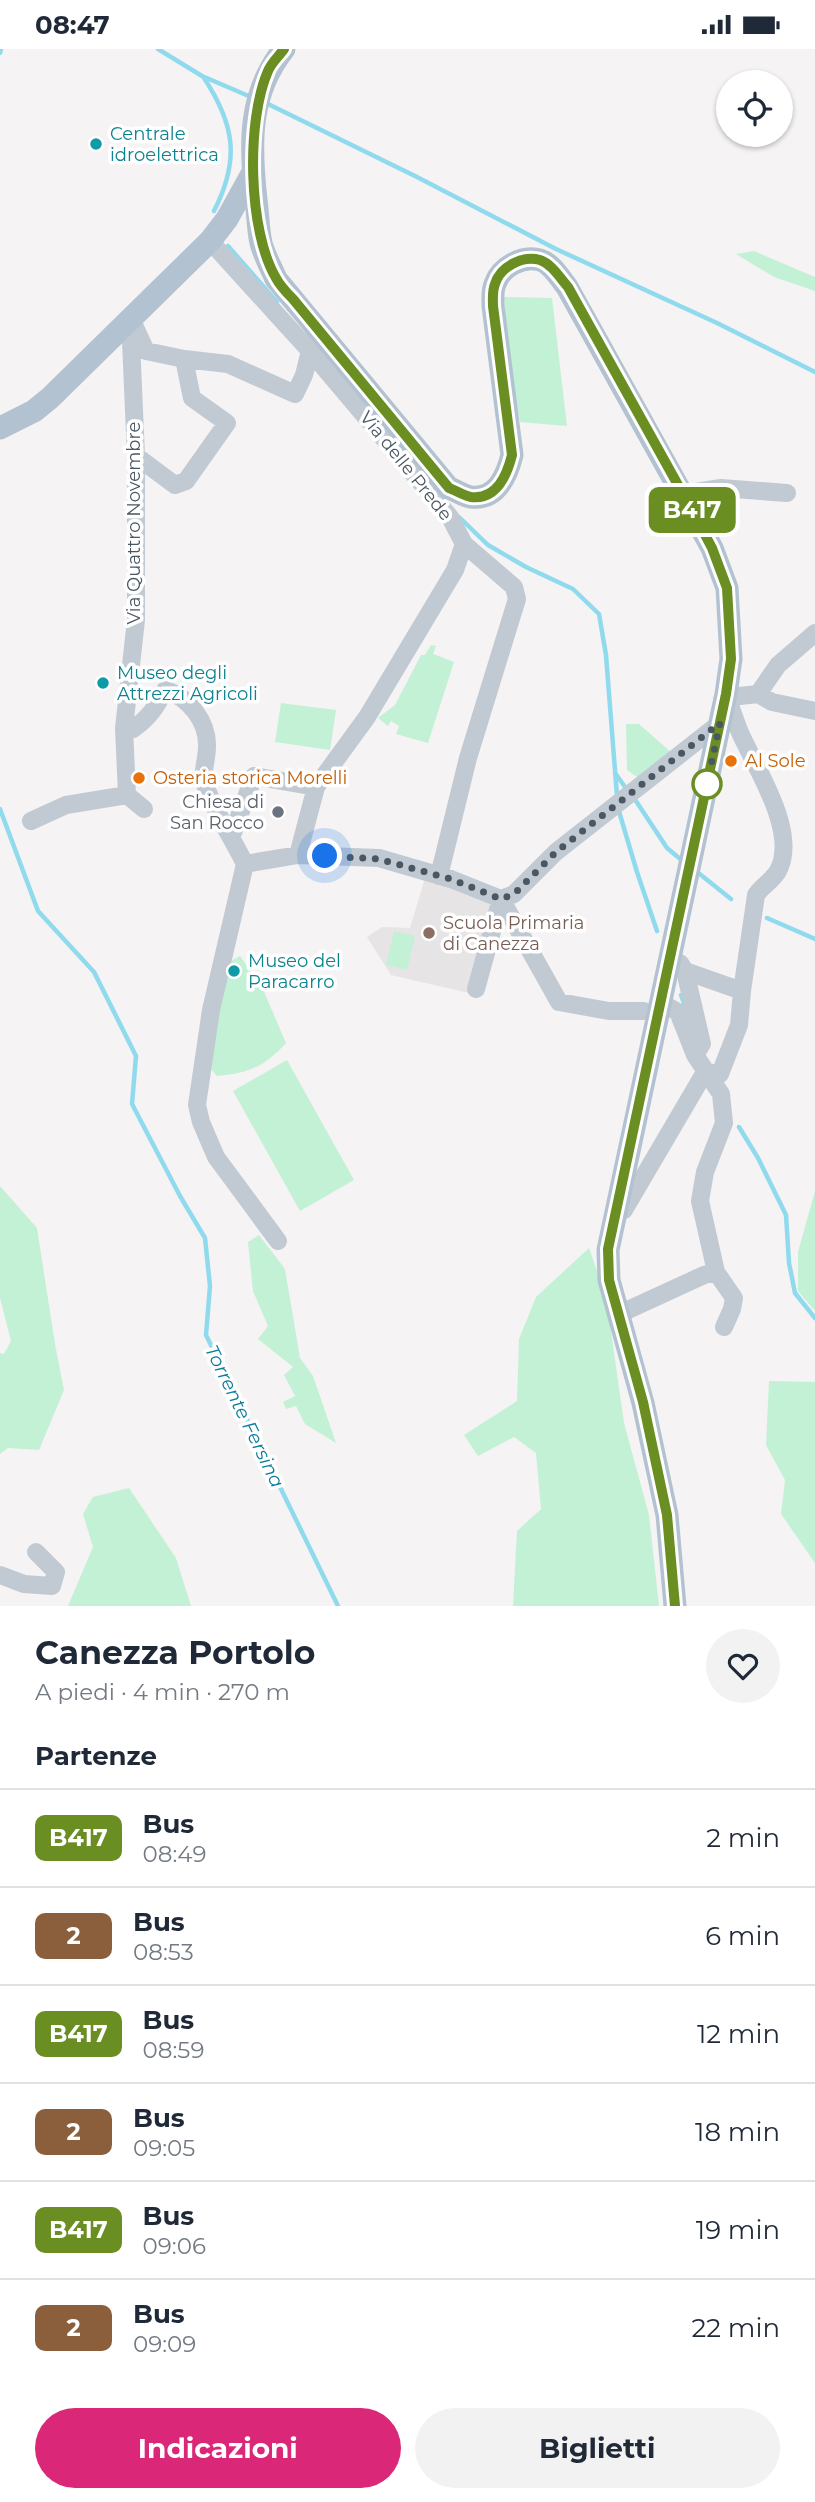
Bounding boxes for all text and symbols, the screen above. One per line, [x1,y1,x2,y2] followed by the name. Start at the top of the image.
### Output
[35,9,110,41] text: 08:47
[716,70,793,147] map controls
[716,70,793,147] button: locate
[110,123,219,166] place label: Centrale idroelettrica
[88,136,104,152] marker: Centrale idroelettrica
[355,407,457,525] street label: Via delle Prede
[123,421,145,624] street label: Via Quattro Novembre
[643,487,741,533] line badge: B417
[663,495,721,524] text: B417
[117,662,258,705] place label: Museo degli Attrezzi Agricoli
[95,675,111,691] marker: Museo degli Attrezzi Agricoli
[745,750,806,772] place label: Al Sole
[723,753,739,769] marker: Al Sole
[153,767,347,789] place label: Osteria storica Morelli
[692,769,722,799] unlabelled marker
[131,770,147,786] marker: Osteria storica Morelli
[170,791,264,834] place label: Chiesa di San Rocco
[270,804,286,820] marker: Chiesa di San Rocco
[307,838,342,873] your location
[443,912,584,955] place label: Scuola Primaria di Canezza
[421,925,437,941] marker: Scuola Primaria di Canezza
[248,950,341,993] place label: Museo del Paracarro
[226,963,242,979] marker: Museo del Paracarro
[200,1341,289,1491] water label: Torrente Fersina
[706,1629,780,1703] button: heart
[35,1632,315,1672] text: Canezza Portolo
[35,1678,290,1706] text: A piedi · 4 min · 270 m
[35,1740,157,1772] text: Partenze
[143,1808,194,1840] text: Bus
[706,1822,780,1854] text: 2 min
[49,1823,108,1852] text: B417
[143,1840,206,1868] text: 08:49
[133,1906,185,1938] text: Bus
[705,1920,780,1952] text: 6 min
[66,1921,81,1950] text: 2
[133,1938,194,1966] text: 08:53
[143,2004,194,2036] text: Bus
[697,2018,780,2050] text: 12 min
[49,2019,108,2048] text: B417
[143,2036,204,2064] text: 08:59
[133,2102,185,2134] text: Bus
[695,2116,780,2148] text: 18 min
[66,2117,81,2146] text: 2
[133,2134,195,2162] text: 09:05
[143,2200,194,2232] text: Bus
[696,2214,780,2246] text: 19 min
[49,2215,108,2244] text: B417
[143,2232,206,2260] text: 09:06
[133,2298,185,2330] text: Bus
[691,2312,780,2344] text: 22 min
[66,2313,81,2342] text: 2
[133,2330,196,2358] text: 09:09
[35,2408,401,2488] button: Indicazioni
[415,2408,780,2488] button: Biglietti

